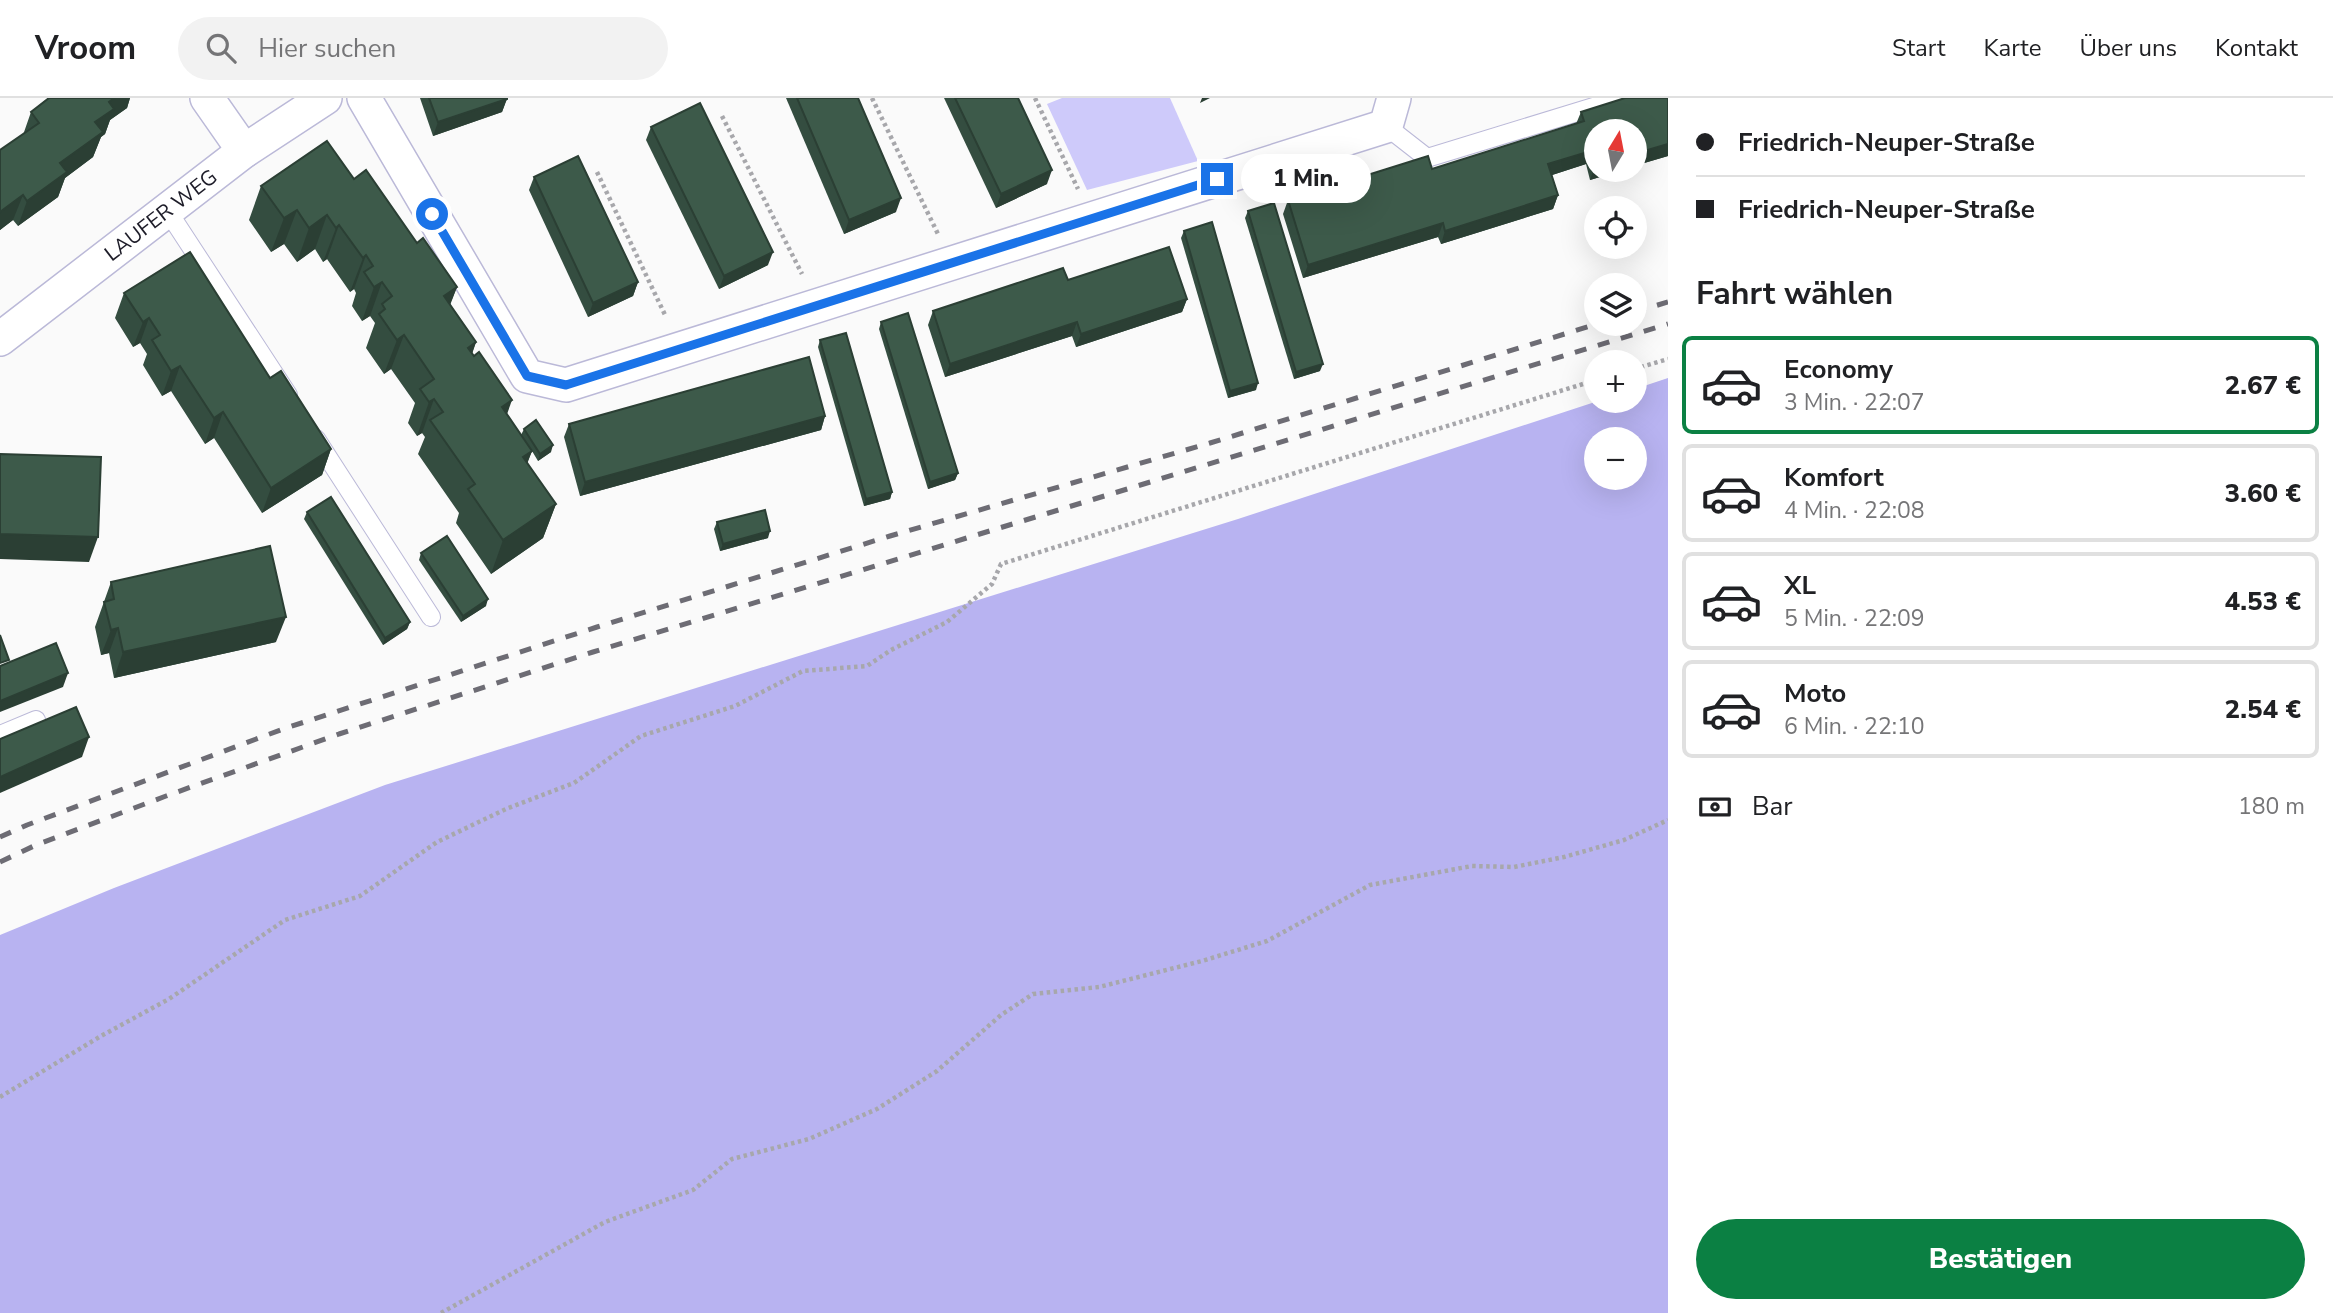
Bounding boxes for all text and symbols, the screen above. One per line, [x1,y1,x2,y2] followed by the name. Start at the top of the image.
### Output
[178,17,668,80] search box
[35,26,136,71] text: Vroom
[202,29,240,67] icon: search
[258,31,396,66] text: Hier suchen
[1892,32,1945,64] text: Start
[1983,32,2041,64] text: Karte
[2079,32,2177,64] text: Über uns
[2215,32,2298,64] text: Kontakt
[1584,119,1647,182] north arrow
[1584,119,1647,490] map controls
[1738,125,2035,160] text: Friedrich-Neuper-Straße
[1242,154,1371,204] callout: 1 Min.
[99,163,223,267] street label: LAUFER WEG
[1201,163,1233,195] route end
[1273,163,1339,194] text: 1 Min.
[1738,192,2035,227] text: Friedrich-Neuper-Straße
[1584,196,1647,259] button: locate
[416,198,448,230] route start
[1696,272,1893,315] text: Fahrt wählen
[1584,273,1647,336] button: layers
[1584,350,1647,413] button: +
[1784,352,1893,387] text: Economy
[1700,354,1763,417] icon: car
[2225,368,2301,403] text: 2.67 €
[1784,387,1925,418] text: 3 Min. · 22:07
[1584,427,1647,490] button: −
[1784,460,1884,495] text: Komfort
[1700,462,1763,525] icon: car
[2225,476,2301,511] text: 3.60 €
[1784,495,1925,526] text: 4 Min. · 22:08
[1784,568,1816,603] text: XL
[1700,570,1763,633] icon: car
[2225,584,2301,619] text: 4.53 €
[1784,603,1925,634] text: 5 Min. · 22:09
[1784,676,1846,711] text: Moto
[1700,678,1763,741] icon: car
[2225,692,2301,727] text: 2.54 €
[1784,711,1925,742] text: 6 Min. · 22:10
[1696,788,1734,826] icon: cash
[1752,789,1793,824] text: Bar
[2238,791,2305,822] text: 180 m
[1696,1219,2305,1299] button: Bestätigen

